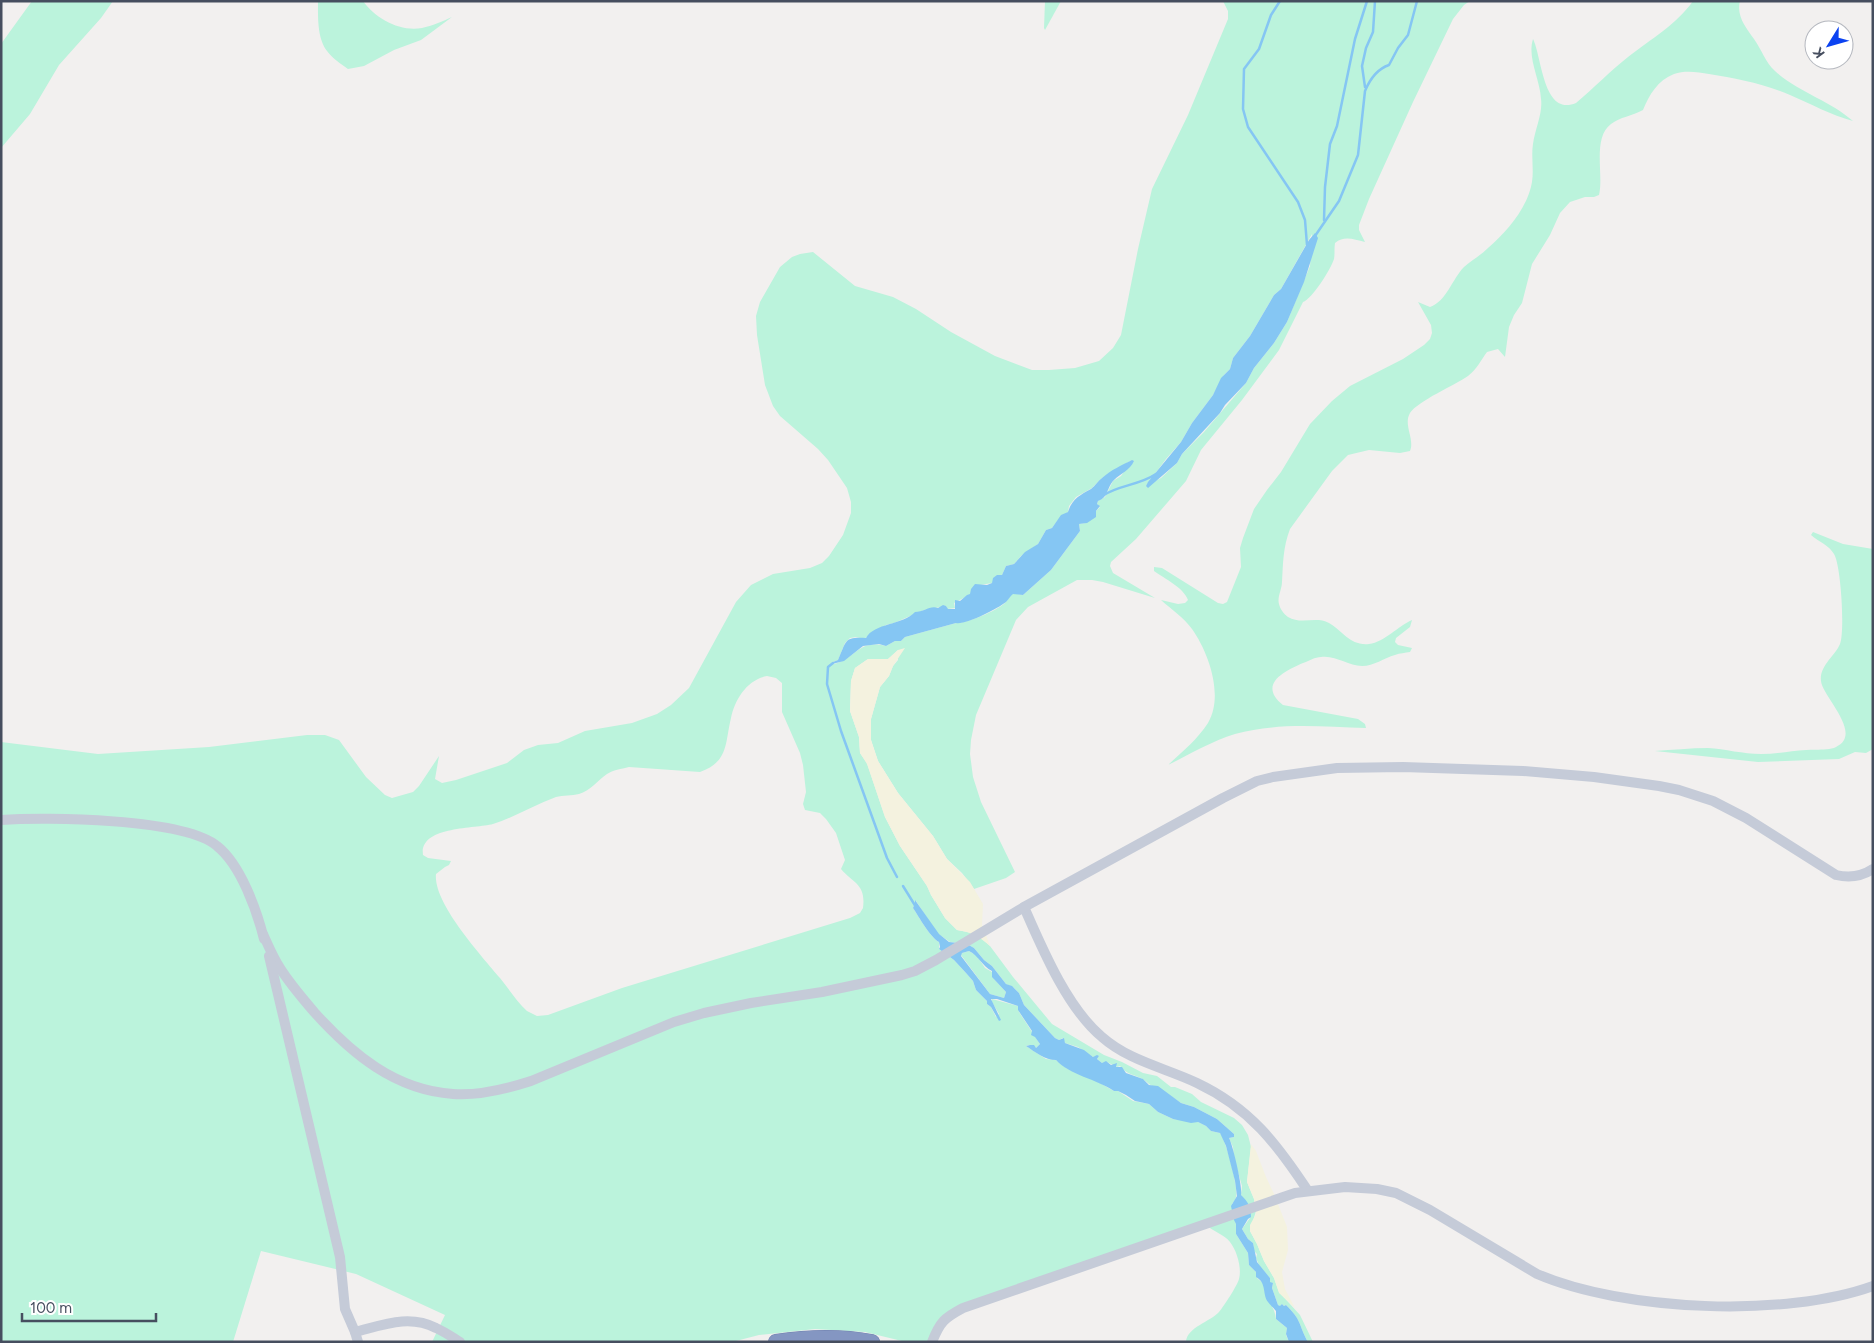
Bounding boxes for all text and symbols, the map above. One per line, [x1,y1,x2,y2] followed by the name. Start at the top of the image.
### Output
[1804,20,1854,70] north arrow
[1809,43,1829,61] text: K
[22,1290,156,1322] scale bar
[30,1299,72,1317] text: 100 m

